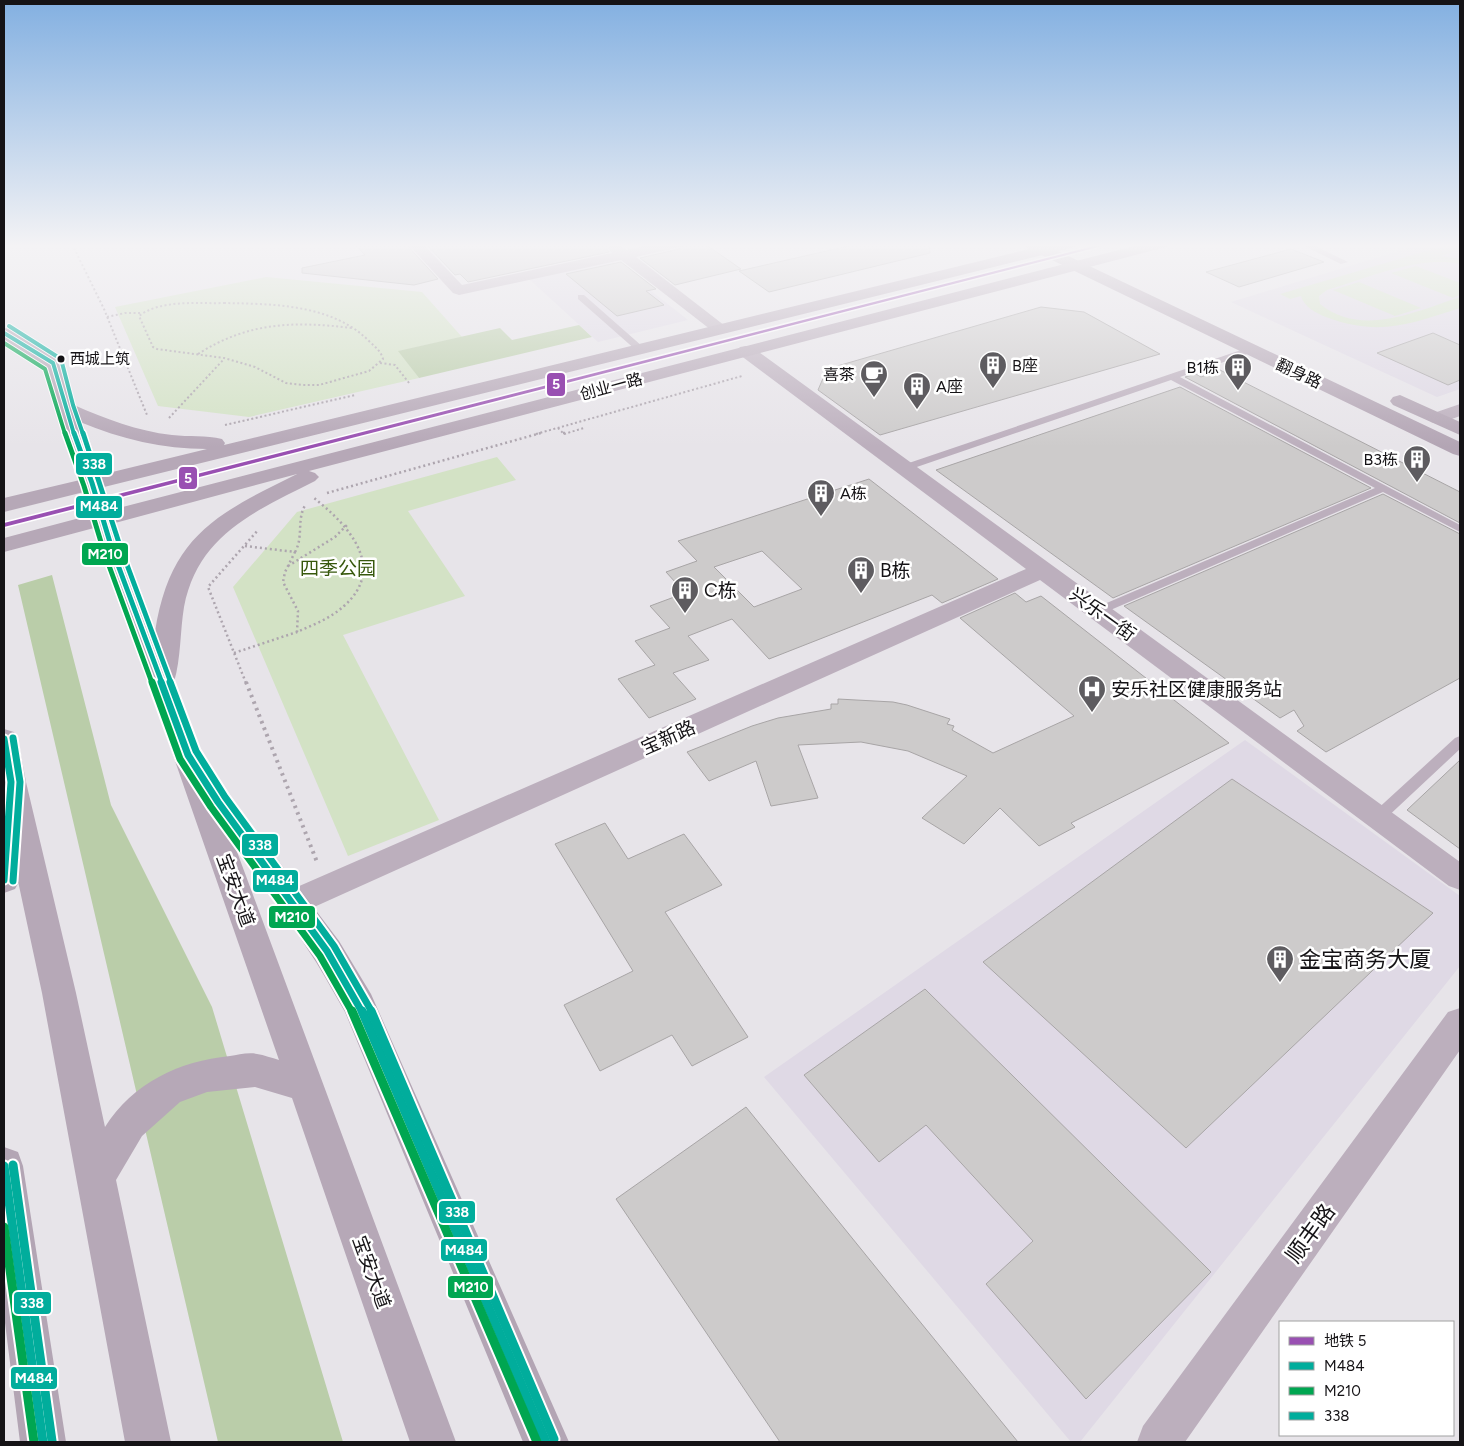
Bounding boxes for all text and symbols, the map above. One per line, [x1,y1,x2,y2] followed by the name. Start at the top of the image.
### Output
[70,350,130,368] place label: 西城上筑
[978,350,1008,389] building icon: B座
[1223,352,1253,391] building icon: B1栋
[56,354,66,364] marker: 西城上筑
[1273,355,1325,392] street label: 翻身路
[1012,356,1038,375] place label: B座
[1187,358,1219,377] place label: B1栋
[859,359,889,398] cafe icon: 喜茶
[823,365,855,384] place label: 喜茶
[578,369,645,404] street label: 创业一路
[902,371,932,410] building icon: A座
[546,372,566,397] line badge: 5
[552,376,560,393] text: 5
[936,377,963,396] place label: A座
[1402,444,1432,483] building icon: B3栋
[1364,450,1398,469] place label: B3栋
[75,452,113,476] line badge: 338
[82,456,106,473] text: 338
[178,466,198,490] line badge: 5
[184,470,192,487] text: 5
[806,478,836,517] building icon: A栋
[840,484,867,503] place label: A栋
[75,495,123,519] line badge: M484
[80,498,118,515] text: M484
[81,542,129,566] line badge: M210
[87,546,123,563] text: M210
[846,555,876,594] building icon: B栋
[300,557,376,580] park label: 四季公园
[880,559,911,582] place label: B栋
[670,575,700,614] building icon: C栋
[704,579,737,602] place label: C栋
[1065,583,1140,646] street label: 兴乐一街
[1077,674,1107,713] hospital icon: 安乐社区健康服务站
[1111,678,1282,701] place label: 安乐社区健康服务站
[637,715,699,760] street label: 宝新路
[241,833,279,857] line badge: 338
[248,837,272,854] text: 338
[212,851,259,930] street label: 宝安大道
[252,869,299,893] line badge: M484
[256,872,294,889] text: M484
[268,905,316,929] line badge: M210
[274,909,310,926] text: M210
[1265,944,1295,983] building icon: 金宝商务大厦
[1299,946,1431,973] place label: 金宝商务大厦
[1280,1199,1341,1268] street label: 顺丰路
[438,1200,476,1224] line badge: 338
[445,1204,469,1221] text: 338
[348,1233,395,1312] street label: 宝安大道
[440,1238,488,1262] line badge: M484
[445,1242,483,1259] text: M484
[447,1275,494,1299] line badge: M210
[453,1279,489,1296] text: M210
[13,1291,52,1315] line badge: 338
[20,1295,44,1312] text: 338
[1279,1321,1454,1436] legend
[1324,1332,1366,1350] text: 地铁 5
[1324,1357,1365,1375] text: M484
[10,1366,58,1390] line badge: M484
[15,1370,53,1387] text: M484
[1324,1382,1361,1400] text: M210
[1324,1407,1350,1425] text: 338

